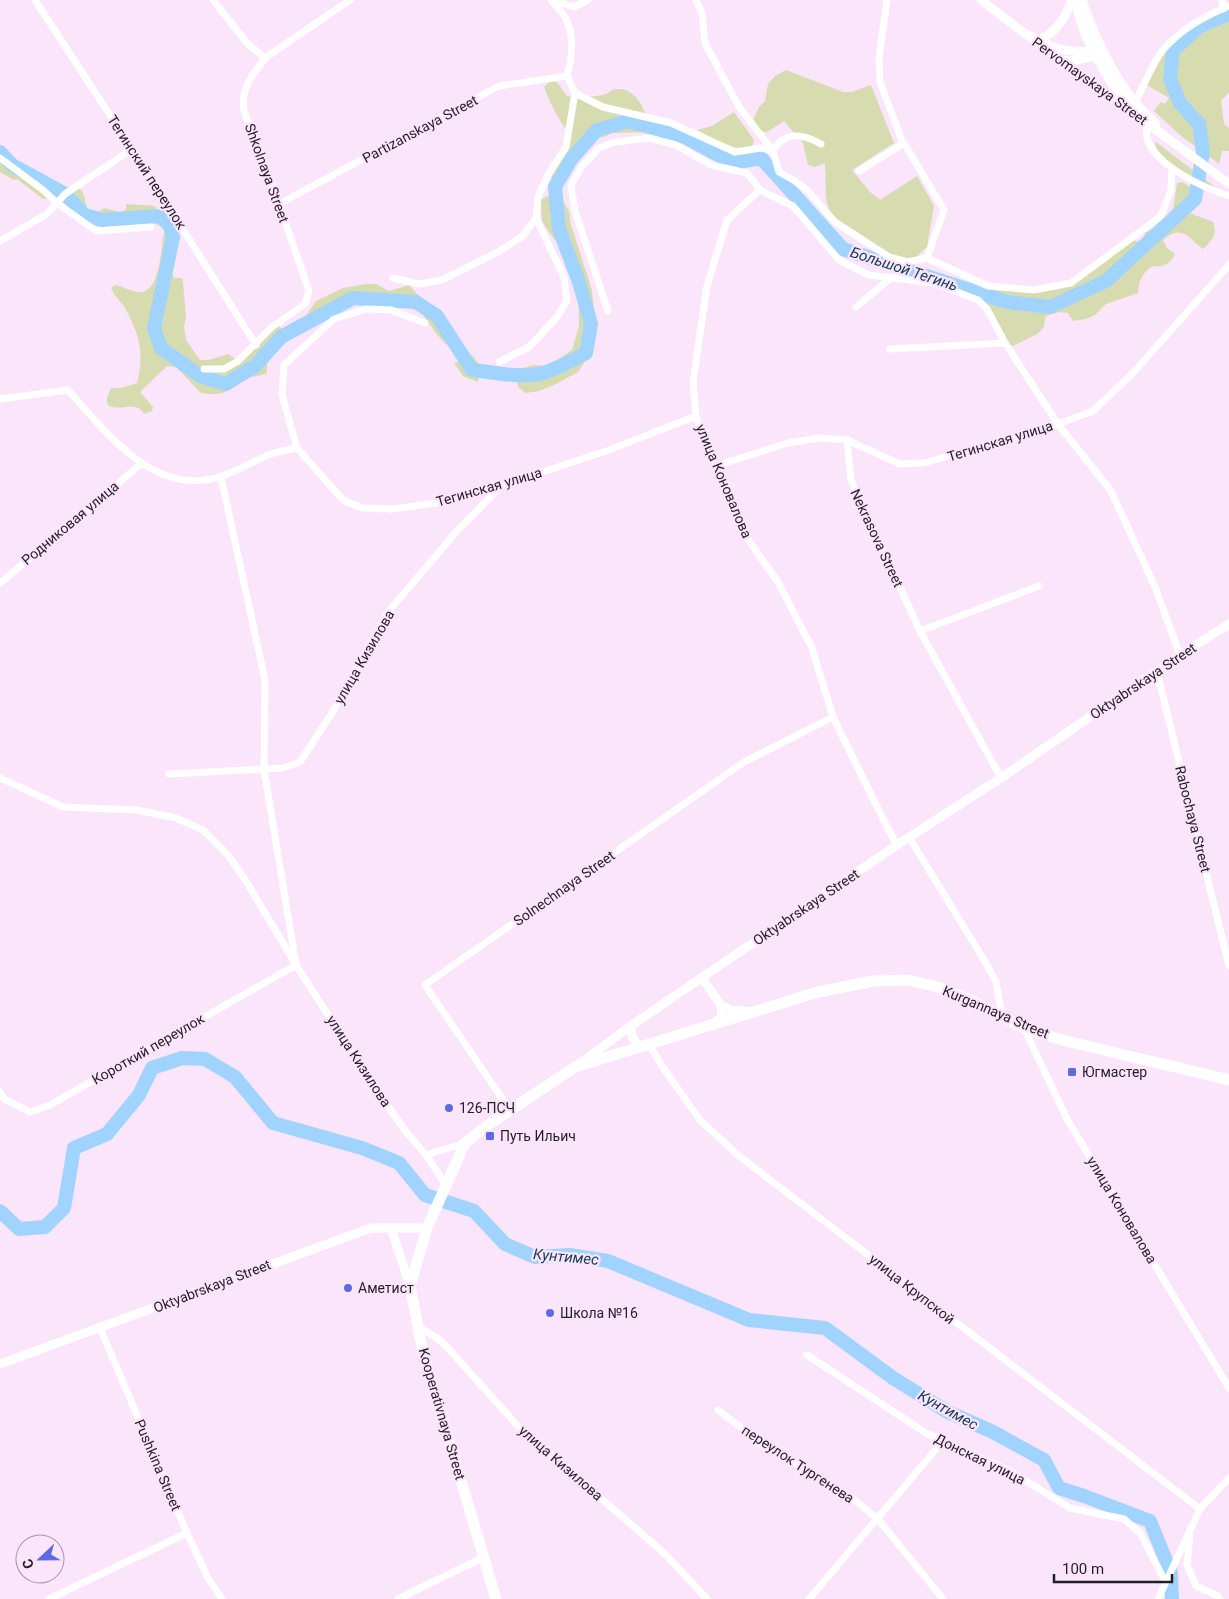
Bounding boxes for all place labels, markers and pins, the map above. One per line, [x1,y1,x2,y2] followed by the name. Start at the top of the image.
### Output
[1082,1064,1147,1080] place label: Югмастер
[1066,1066,1078,1078] marker: Югмастер
[459,1100,515,1116] place label: 126-ПСЧ
[443,1102,455,1114] marker: 126-ПСЧ
[500,1128,576,1144] place label: Путь Ильич
[484,1130,496,1142] marker: Путь Ильич
[358,1280,414,1296] place label: Аметист
[342,1282,354,1294] marker: Аметист
[560,1305,638,1321] place label: Школа №16
[544,1307,556,1319] marker: Школа №16

